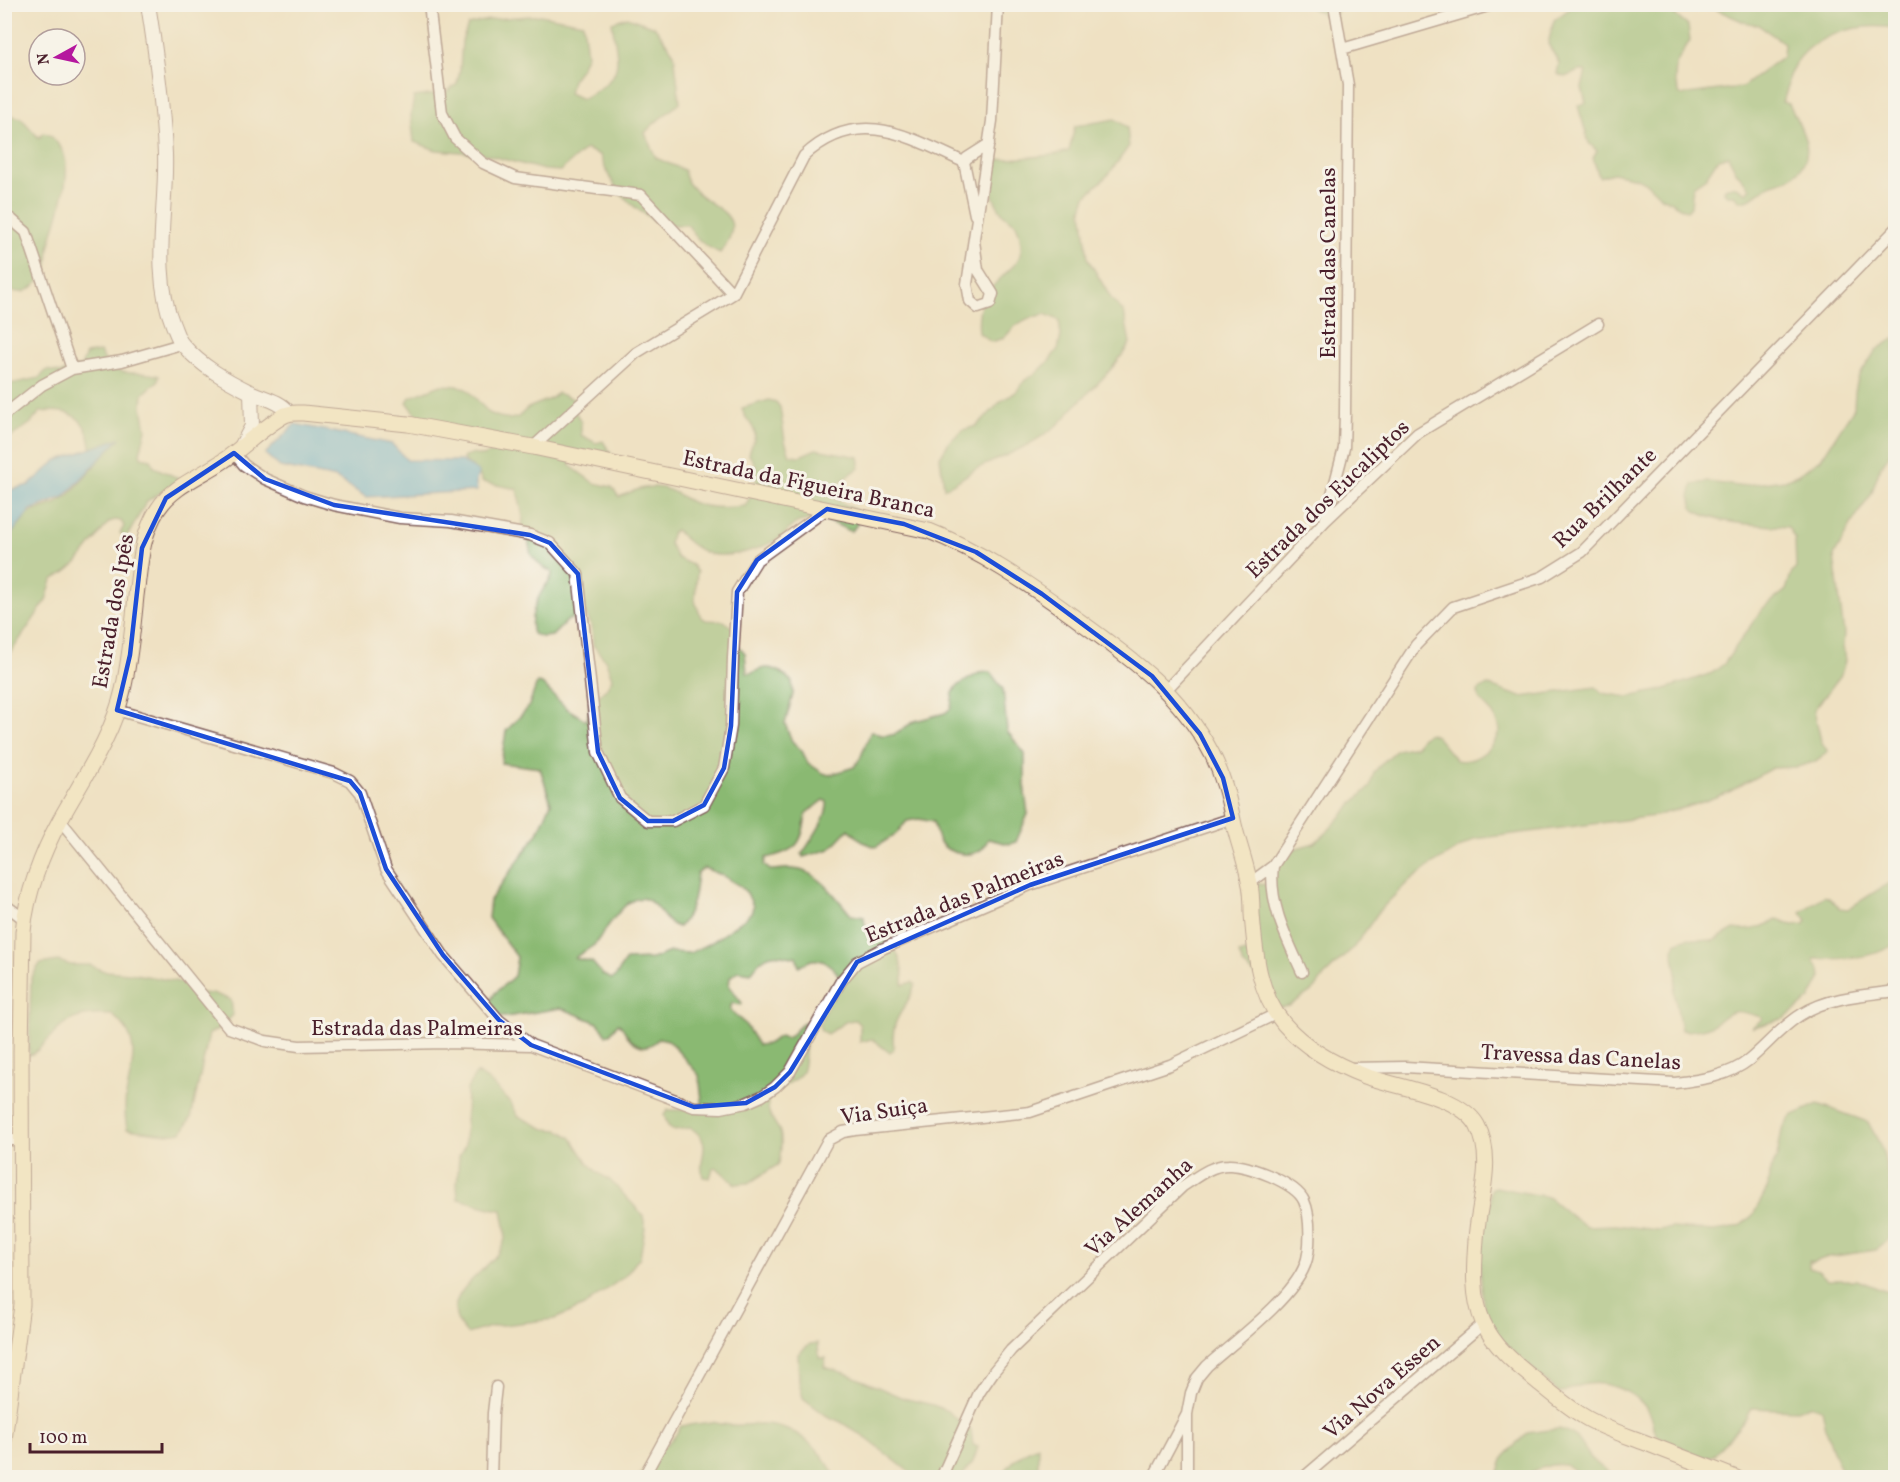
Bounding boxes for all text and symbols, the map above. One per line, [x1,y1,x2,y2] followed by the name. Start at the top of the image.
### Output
[27,27,87,87] north arrow
[32,51,56,66] text: N
[1314,167,1345,359] street label: Estrada das Canelas
[1240,413,1418,586] street label: Estrada dos Eucaliptos
[1547,441,1665,557] street label: Rua Brilhante
[679,444,938,527] street label: Estrada da Figueira Branca
[86,532,143,691] street label: Estrada dos Ipês
[861,844,1069,952] street label: Estrada das Palmeiras
[311,1014,523,1045] street label: Estrada das Palmeiras
[1480,1038,1682,1079] street label: Travessa das Canelas
[839,1091,930,1134] street label: Via Suiça
[1079,1151,1201,1265] street label: Via Alemanha
[1317,1328,1448,1448] street label: Via Nova Essen
[30,1416,162,1454] scale bar
[39,1426,88,1451] text: 100 m

